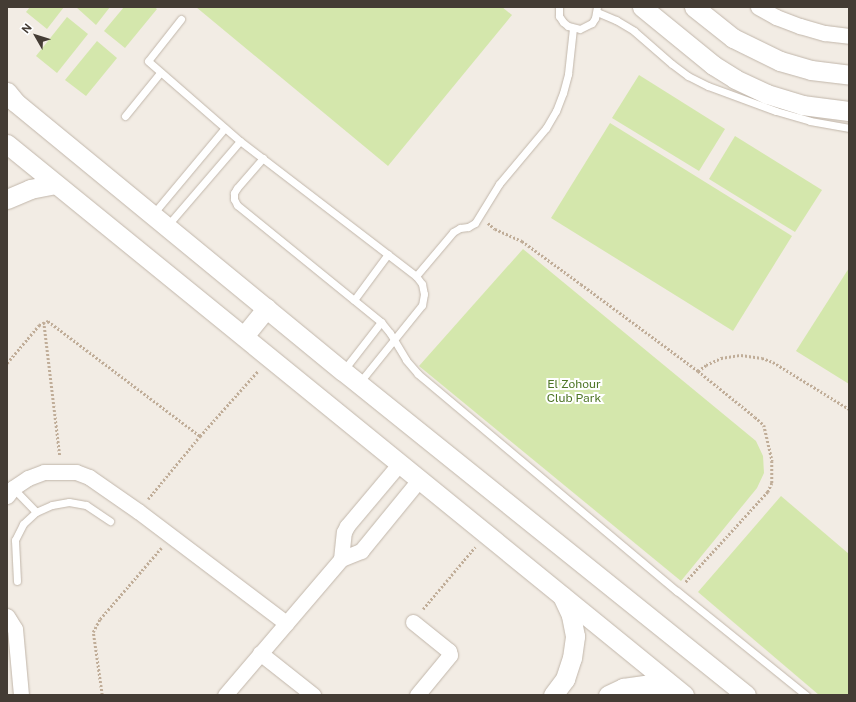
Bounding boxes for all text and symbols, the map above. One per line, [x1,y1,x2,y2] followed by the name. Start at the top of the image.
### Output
[16,16,56,56] north arrow
[19,21,34,36] text: N
[547,378,601,406] park label: El Zohour Club Park

